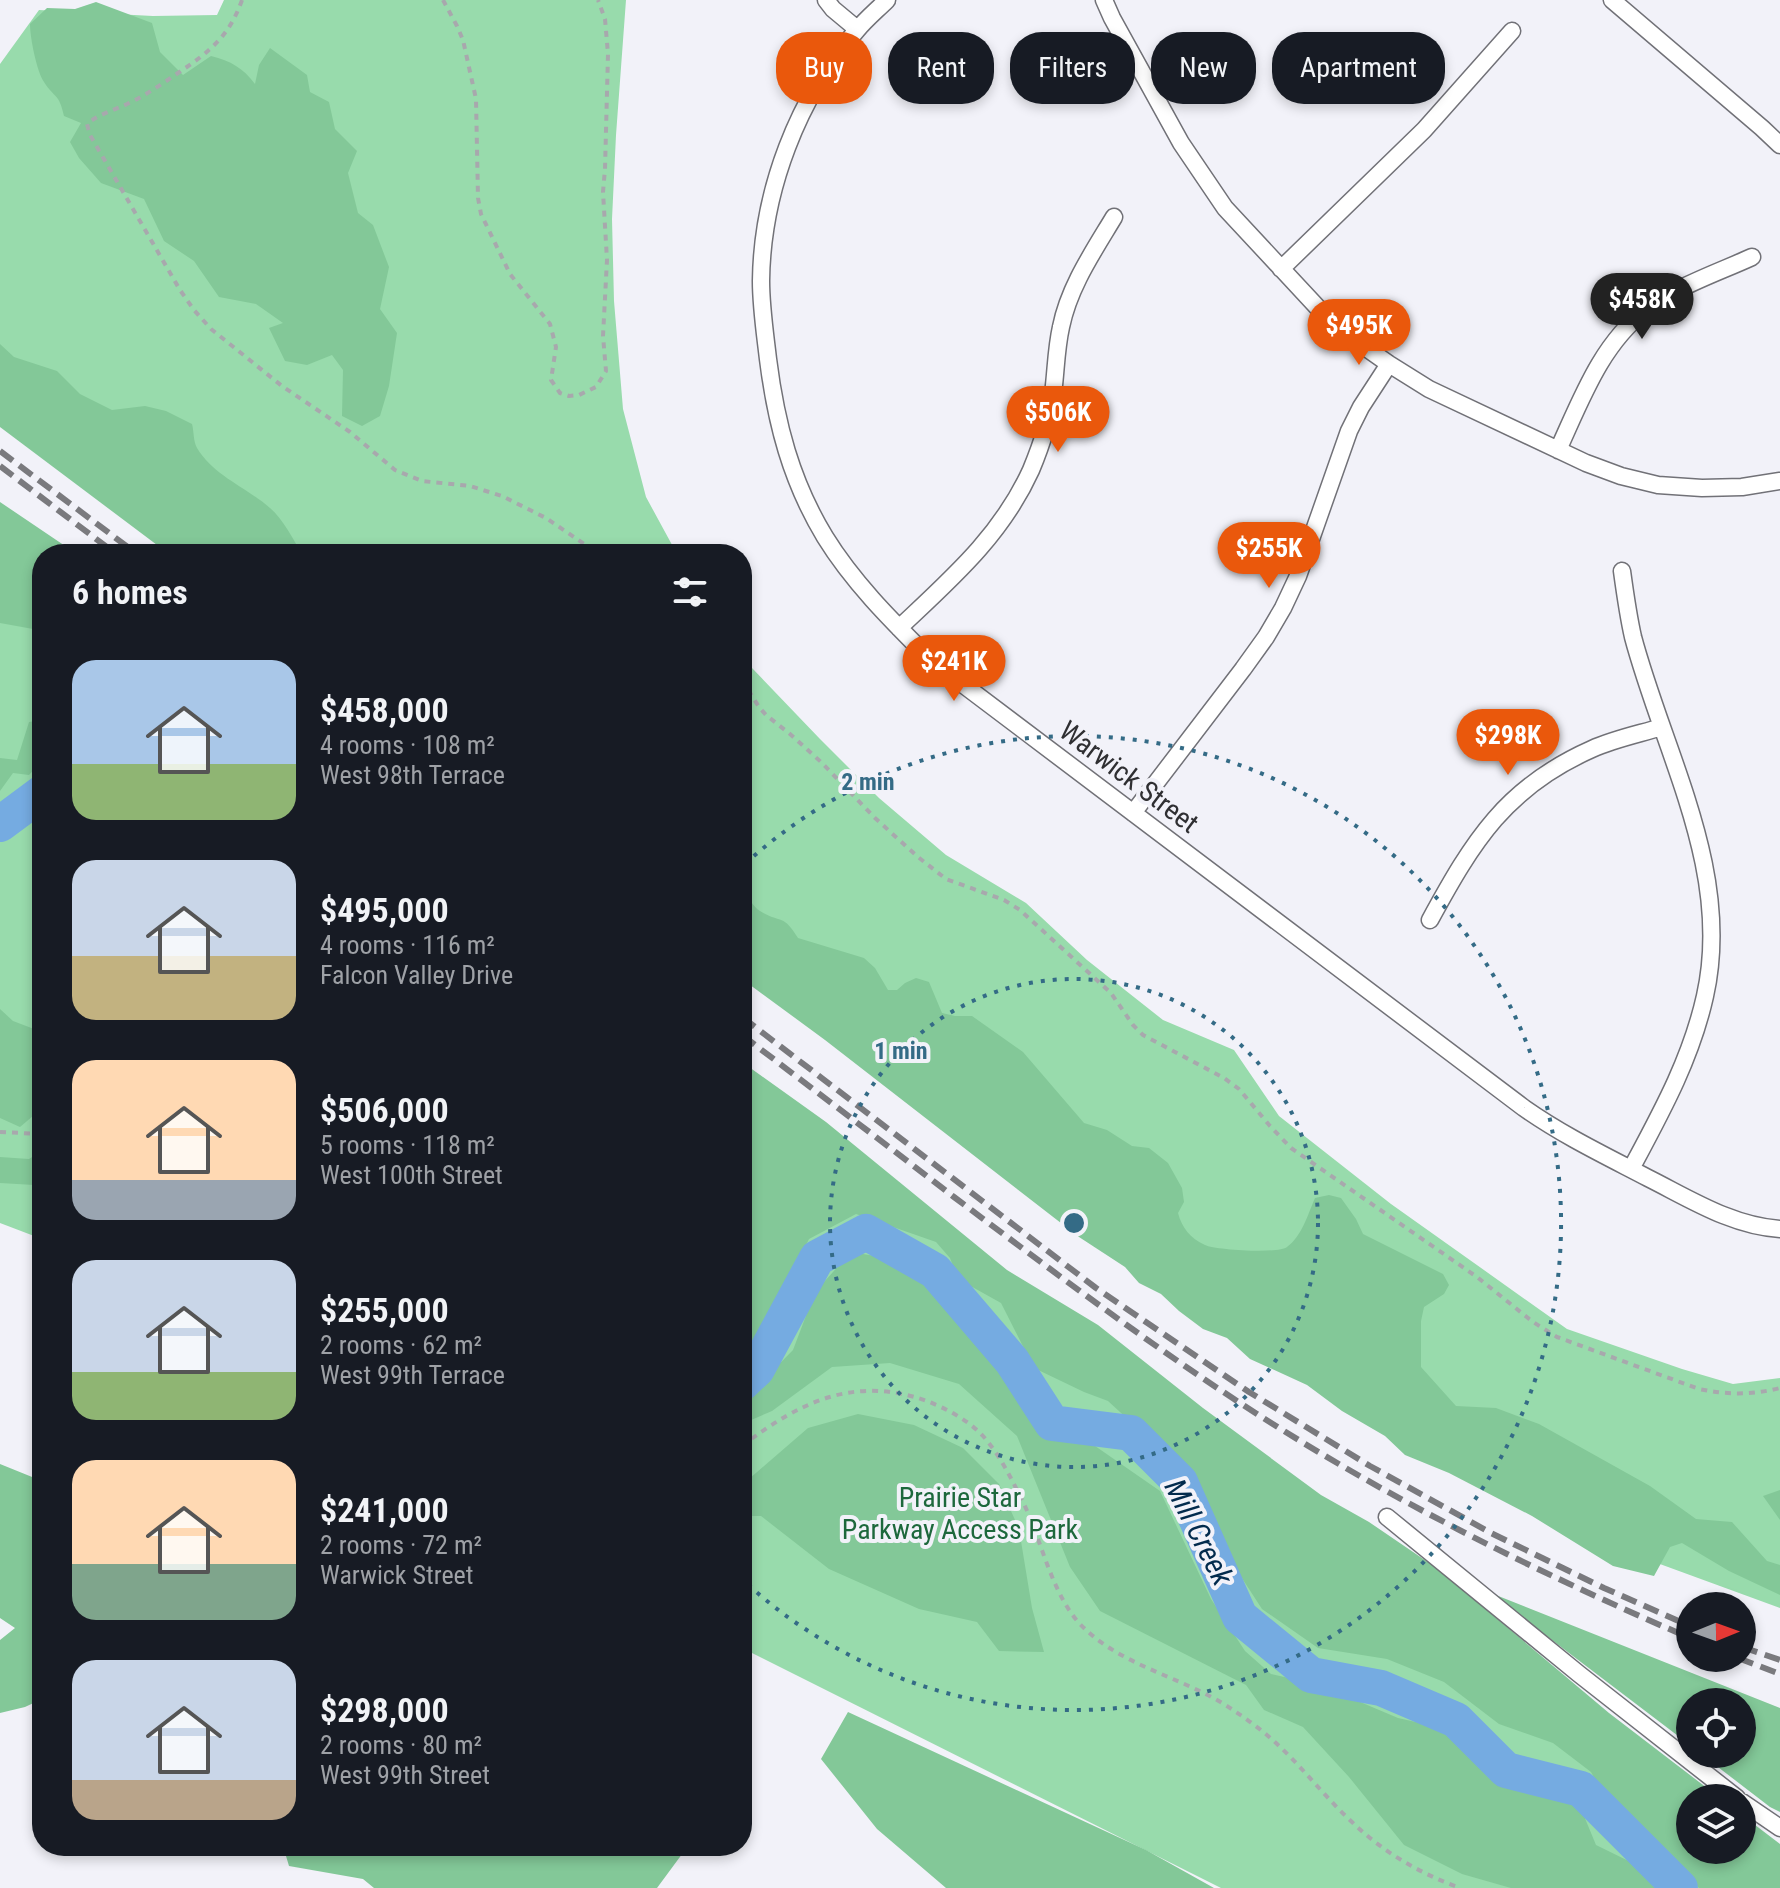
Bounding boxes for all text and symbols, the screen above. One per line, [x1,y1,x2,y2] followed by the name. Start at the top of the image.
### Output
[776,32,872,104] chip: Buy
[888,32,994,104] chip: Rent
[1010,32,1135,104] chip: Filters
[1151,32,1256,104] chip: New
[1272,32,1445,104] chip: Apartment
[1586,273,1698,341] pin: $458K
[1609,284,1675,314] text: $458K
[1303,299,1415,367] pin: $495K
[1326,310,1392,340] text: $495K
[1002,386,1114,454] pin: $506K
[1025,397,1091,427] text: $506K
[1213,522,1325,590] pin: $255K
[1236,533,1302,563] text: $255K
[668,570,712,614] icon: filters
[72,572,188,612] text: 6 homes
[898,635,1010,703] pin: $241K
[921,646,987,676] text: $241K
[320,690,449,730] text: $458,000
[136,692,232,788] icon: home
[1452,709,1564,777] pin: $298K
[1053,714,1205,840] street label: Warwick Street
[1475,720,1541,750] text: $298K
[320,730,495,760] text: 4 rooms · 108 m²
[320,760,505,790] text: West 98th Terrace
[841,768,895,796] text: 2 min
[320,890,449,930] text: $495,000
[136,892,232,988] icon: home
[320,930,495,960] text: 4 rooms · 116 m²
[320,960,513,990] text: Falcon Valley Drive
[874,1037,928,1065] text: 1 min
[320,1090,449,1130] text: $506,000
[136,1092,232,1188] icon: home
[320,1130,495,1160] text: 5 rooms · 118 m²
[320,1160,503,1190] text: West 100th Street
[1060,1209,1088,1237] centre of rings
[320,1290,449,1330] text: $255,000
[136,1292,232,1388] icon: home
[320,1330,482,1360] text: 2 rooms · 62 m²
[320,1360,505,1390] text: West 99th Terrace
[1157,1473,1241,1592] water label: Mill Creek
[842,1481,1079,1546] park label: Prairie Star Parkway Access Park
[320,1490,449,1530] text: $241,000
[136,1492,232,1588] icon: home
[320,1530,482,1560] text: 2 rooms · 72 m²
[320,1560,473,1590] text: Warwick Street
[1676,1592,1756,1672] north arrow
[1676,1592,1756,1864] map controls
[1676,1688,1756,1768] button: locate
[320,1690,449,1730] text: $298,000
[136,1692,232,1788] icon: home
[320,1730,482,1760] text: 2 rooms · 80 m²
[320,1760,490,1790] text: West 99th Street
[1676,1784,1756,1864] button: layers

